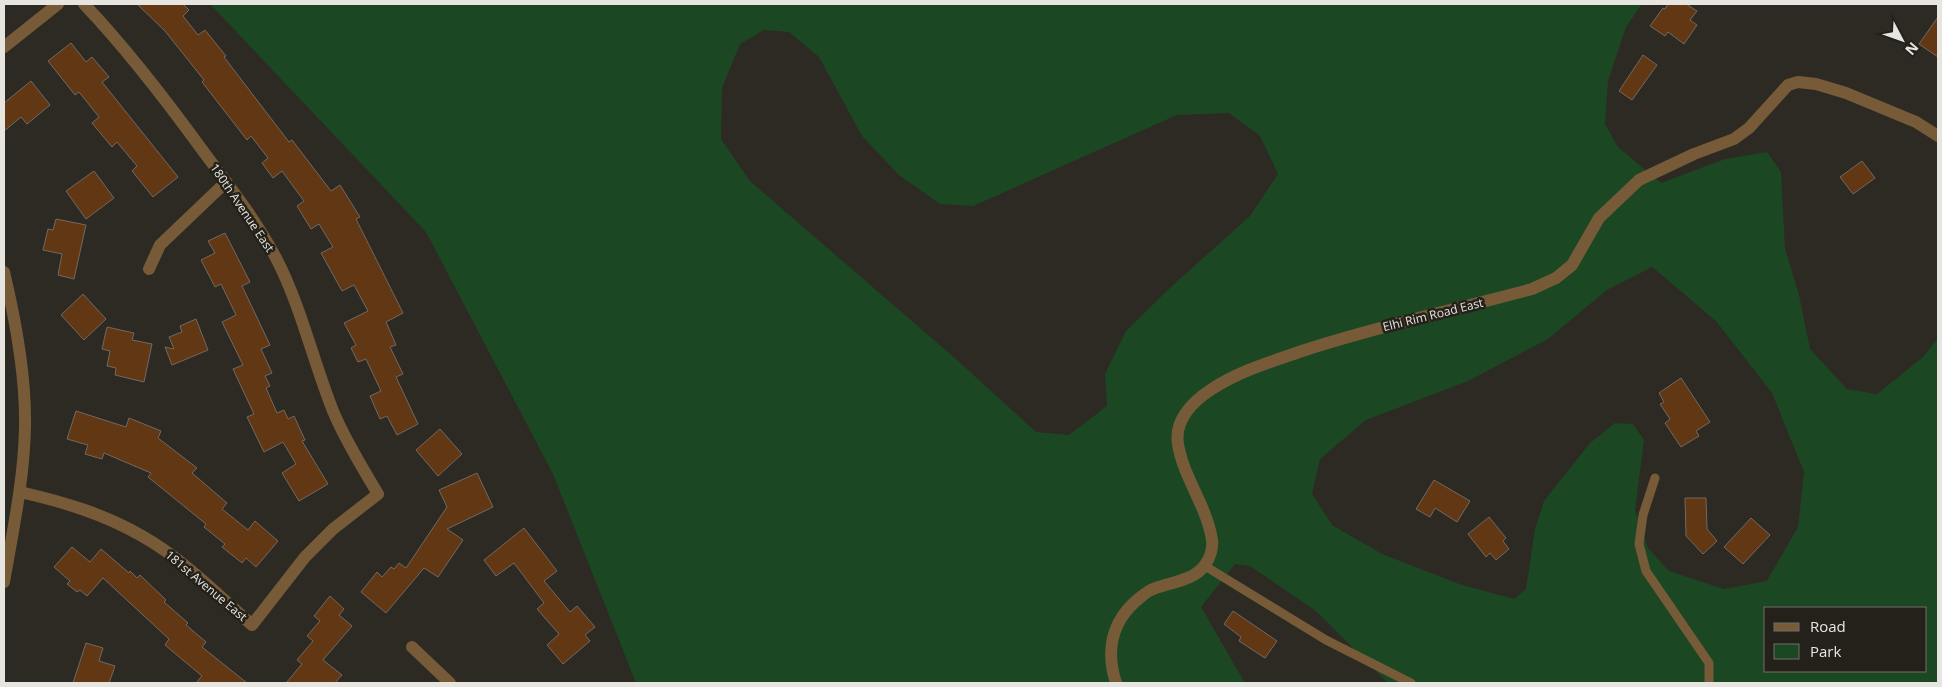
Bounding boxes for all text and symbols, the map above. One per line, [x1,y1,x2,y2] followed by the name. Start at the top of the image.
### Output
[1877,15,1927,65] north arrow
[1901,38,1923,59] text: N
[206,160,278,255] street label: 180th Avenue East
[1381,294,1485,335] street label: Elhi Rim Road East
[162,546,251,625] street label: 181st Avenue East
[1764,607,1927,672] legend
[1810,616,1846,636] text: Road
[1810,641,1841,661] text: Park

